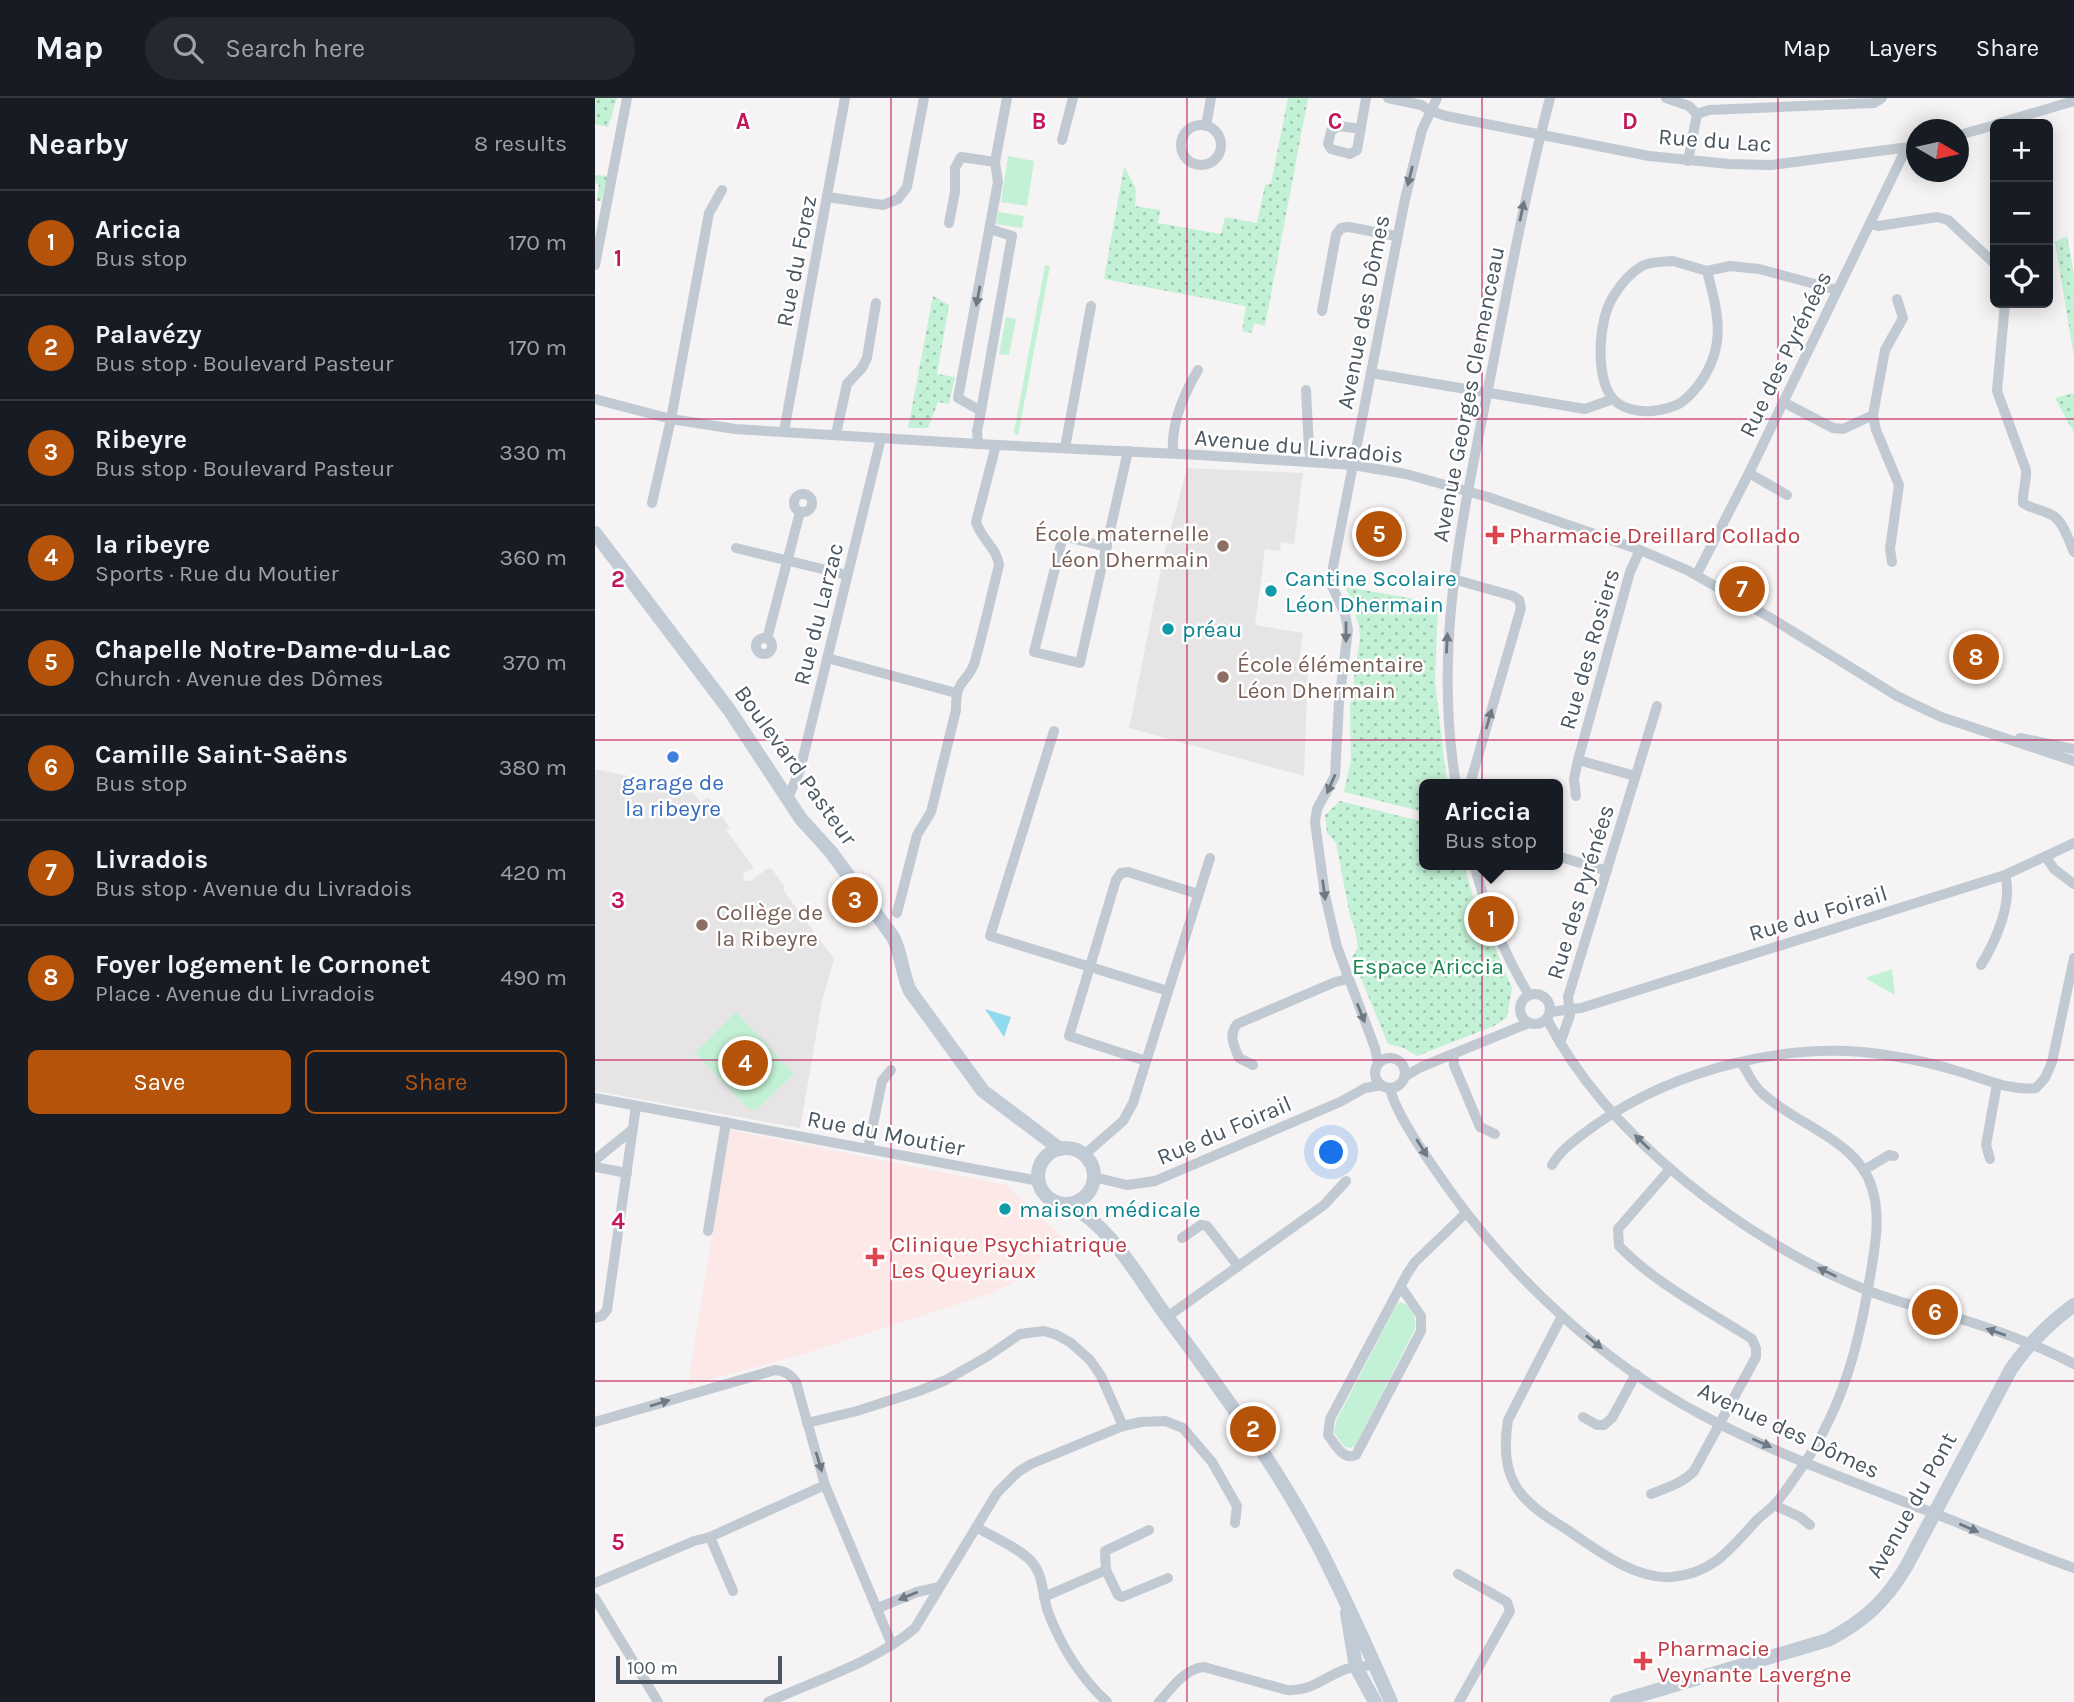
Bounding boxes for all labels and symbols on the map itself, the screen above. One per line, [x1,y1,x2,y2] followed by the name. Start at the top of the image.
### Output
[736,108,750,135] text: A
[1032,108,1046,135] text: B
[1328,108,1342,135] text: C
[1622,108,1638,135] text: D
[1906,119,1969,182] north arrow
[1657,123,1773,158] street label: Rue du Lac
[1405,166,1415,187] one-way arrow
[771,193,822,329] street label: Rue du Forez
[1517,200,1528,222] one-way arrow
[1331,213,1396,412] street label: Avenue des Dômes
[1427,244,1510,544] street label: Avenue Georges Clemenceau
[614,245,622,272] text: 1
[1734,267,1837,442] street label: Rue des Pyrénées
[972,285,983,307] one-way arrow
[1193,424,1404,469] street label: Avenue du Livradois
[1356,508,1402,560] pin: 5
[1035,520,1209,573] place label: École maternelle Léon Dhermain
[1509,522,1800,549] place label: Pharmacie Dreillard Collado
[1487,527,1503,543] marker: Pharmacie Dreillard Collado
[1215,538,1231,554] marker: École maternelle Léon Dhermain
[788,540,849,688] street label: Rue du Larzac
[1719,563,1765,615] pin: 7
[1285,565,1457,618] place label: Cantine Scolaire Léon Dhermain
[611,566,625,593] text: 2
[1554,566,1625,733] street label: Rue des Rosiers
[1263,583,1279,599] marker: Cantine Scolaire Léon Dhermain
[1182,616,1242,643] place label: préau
[1160,621,1176,637] marker: préau
[1340,621,1352,643] one-way arrow
[1953,631,1999,683] pin: 8
[1442,632,1453,654] one-way arrow
[1237,651,1424,704] place label: École élémentaire Léon Dhermain
[1215,669,1231,685] marker: École élémentaire Léon Dhermain
[729,680,863,851] street label: Boulevard Pasteur
[1484,708,1495,730] one-way arrow
[665,749,681,765] marker: garage de la ribeyre
[622,769,724,822] place label: garage de la ribeyre
[1325,774,1337,794] one-way arrow
[1541,801,1620,983] street label: Rue des Pyrénées
[832,874,878,926] pin: 3
[1319,879,1330,901] one-way arrow
[1746,880,1891,947] street label: Rue du Foirail
[611,887,625,914] text: 3
[1468,893,1514,945] pin: 1
[716,899,823,952] place label: Collège de la Ribeyre
[694,917,710,933] marker: Collège de la Ribeyre
[1352,953,1504,980] park label: Espace Ariccia
[1355,1002,1366,1023] one-way arrow
[722,1037,768,1089] pin: 4
[1153,1090,1295,1171] street label: Rue du Foirail
[805,1105,968,1162] street label: Rue du Moutier
[1634,1134,1651,1150] one-way arrow
[1314,1135,1348,1169] your location
[1415,1138,1428,1157] one-way arrow
[1019,1196,1201,1223] place label: maison médicale
[997,1201,1013,1217] marker: maison médicale
[611,1208,625,1235] text: 4
[891,1231,1127,1284] place label: Clinique Psychiatrique Les Queyriaux
[865,1247,885,1267] marker: Clinique Psychiatrique Les Queyriaux
[1817,1266,1837,1277] one-way arrow
[1912,1286,1958,1338] pin: 6
[1985,1326,2006,1337] one-way arrow
[1585,1334,1602,1349] one-way arrow
[1694,1377,1884,1484] street label: Avenue des Dômes
[650,1397,671,1408] one-way arrow
[1230,1403,1276,1455] pin: 2
[1860,1428,1963,1583] street label: Avenue du Pont
[1752,1437,1772,1449] one-way arrow
[814,1452,824,1473] one-way arrow
[1959,1523,1980,1534] one-way arrow
[611,1529,625,1556] text: 5
[897,1590,918,1601] one-way arrow
[1657,1635,1851,1688] place label: Pharmacie Veynante Lavergne
[616,1653,782,1685] scale bar
[1635,1653,1651,1669] marker: Pharmacie Veynante Lavergne

